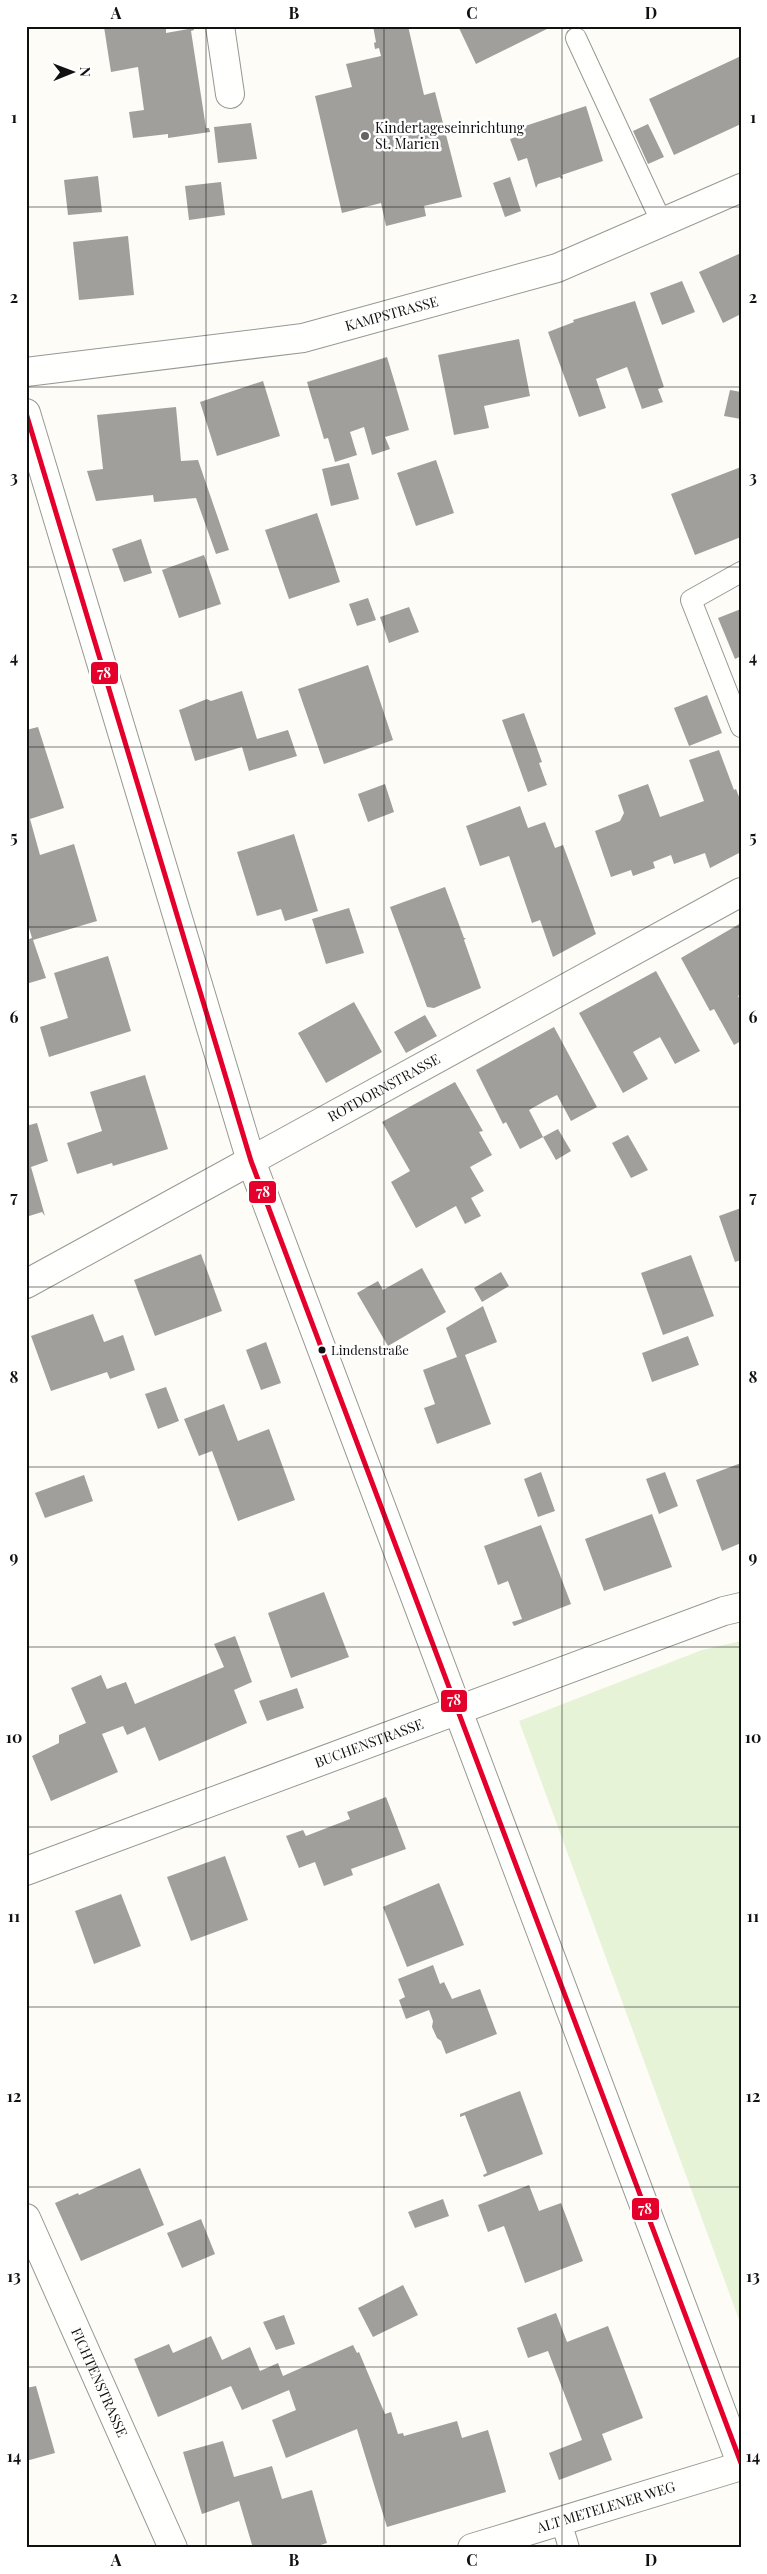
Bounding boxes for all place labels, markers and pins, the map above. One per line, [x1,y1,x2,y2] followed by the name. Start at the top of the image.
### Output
[375,118,525,153] place label: Kindertageseinrichtung St. Marien
[359,130,371,142] marker: Kindertageseinrichtung St. Marien
[331,1341,409,1358] place label: Lindenstraße
[317,1345,327,1355] marker: Lindenstraße

